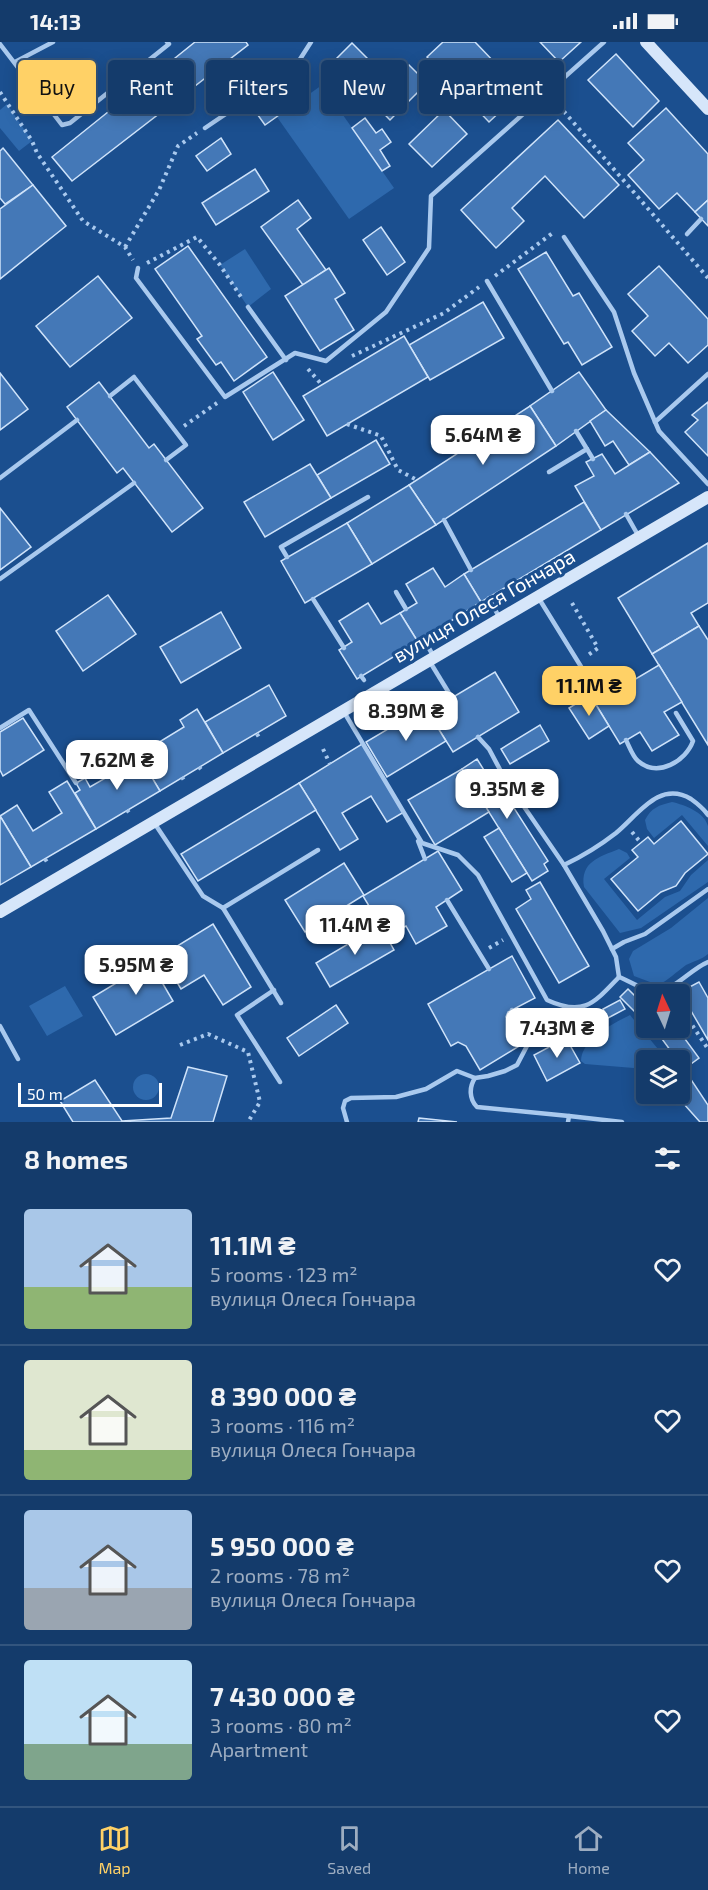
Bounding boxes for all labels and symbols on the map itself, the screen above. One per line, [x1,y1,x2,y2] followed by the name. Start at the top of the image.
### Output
[428,415,538,466] pin: 5.64M ₴
[388,543,579,668] street label: вулиця Олеся Гончара
[534,666,644,717] pin: 11.1M ₴
[351,691,461,742] pin: 8.39M ₴
[62,740,172,791] pin: 7.62M ₴
[452,769,562,820] pin: 9.35M ₴
[300,905,410,956] pin: 11.4M ₴
[81,945,191,996] pin: 5.95M ₴
[636,984,690,1038] north arrow
[502,1008,612,1059] pin: 7.43M ₴
[18,1080,162,1108] scale bar

